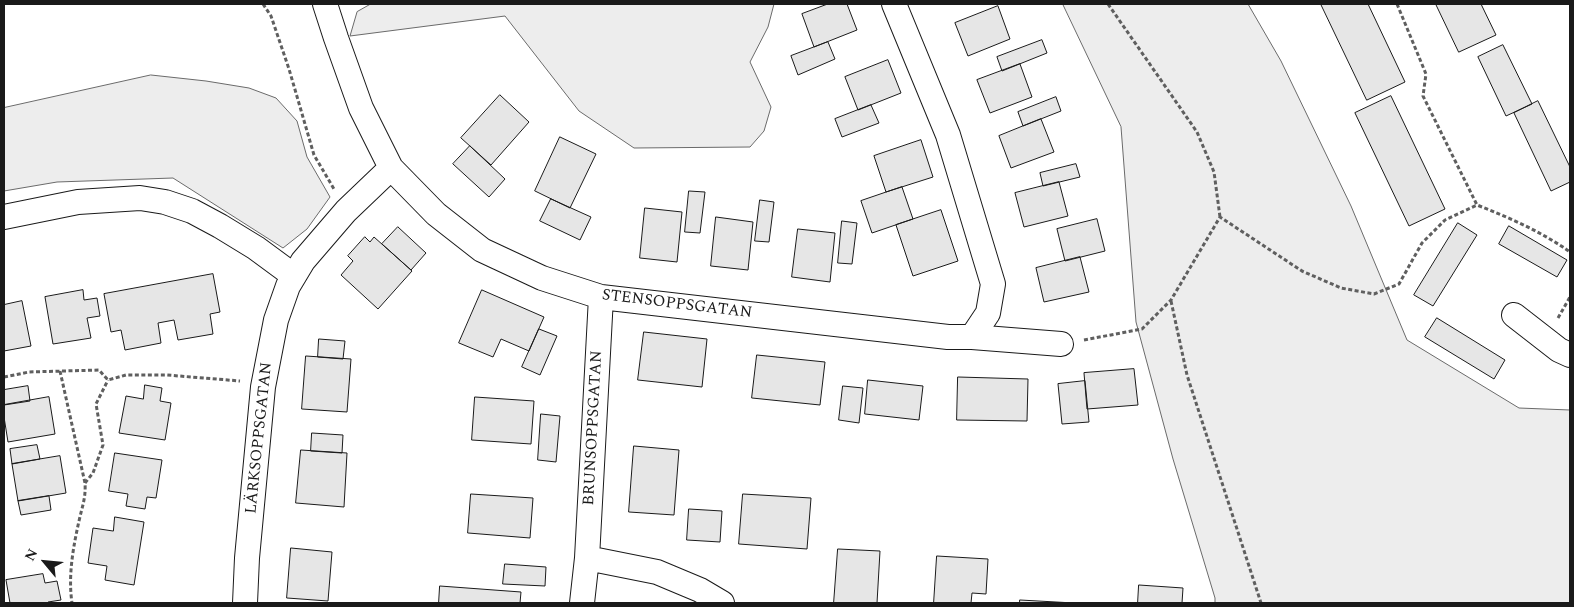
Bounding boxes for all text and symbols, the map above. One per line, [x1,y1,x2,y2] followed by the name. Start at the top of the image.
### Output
[601,286,753,324] street label: STENSOPPSGATAN
[580,350,608,506] street label: BRUNSOPPSGATAN
[242,361,278,515] street label: LÄRKSOPPSGATAN
[20,537,70,587] north arrow
[19,545,43,565] text: N

